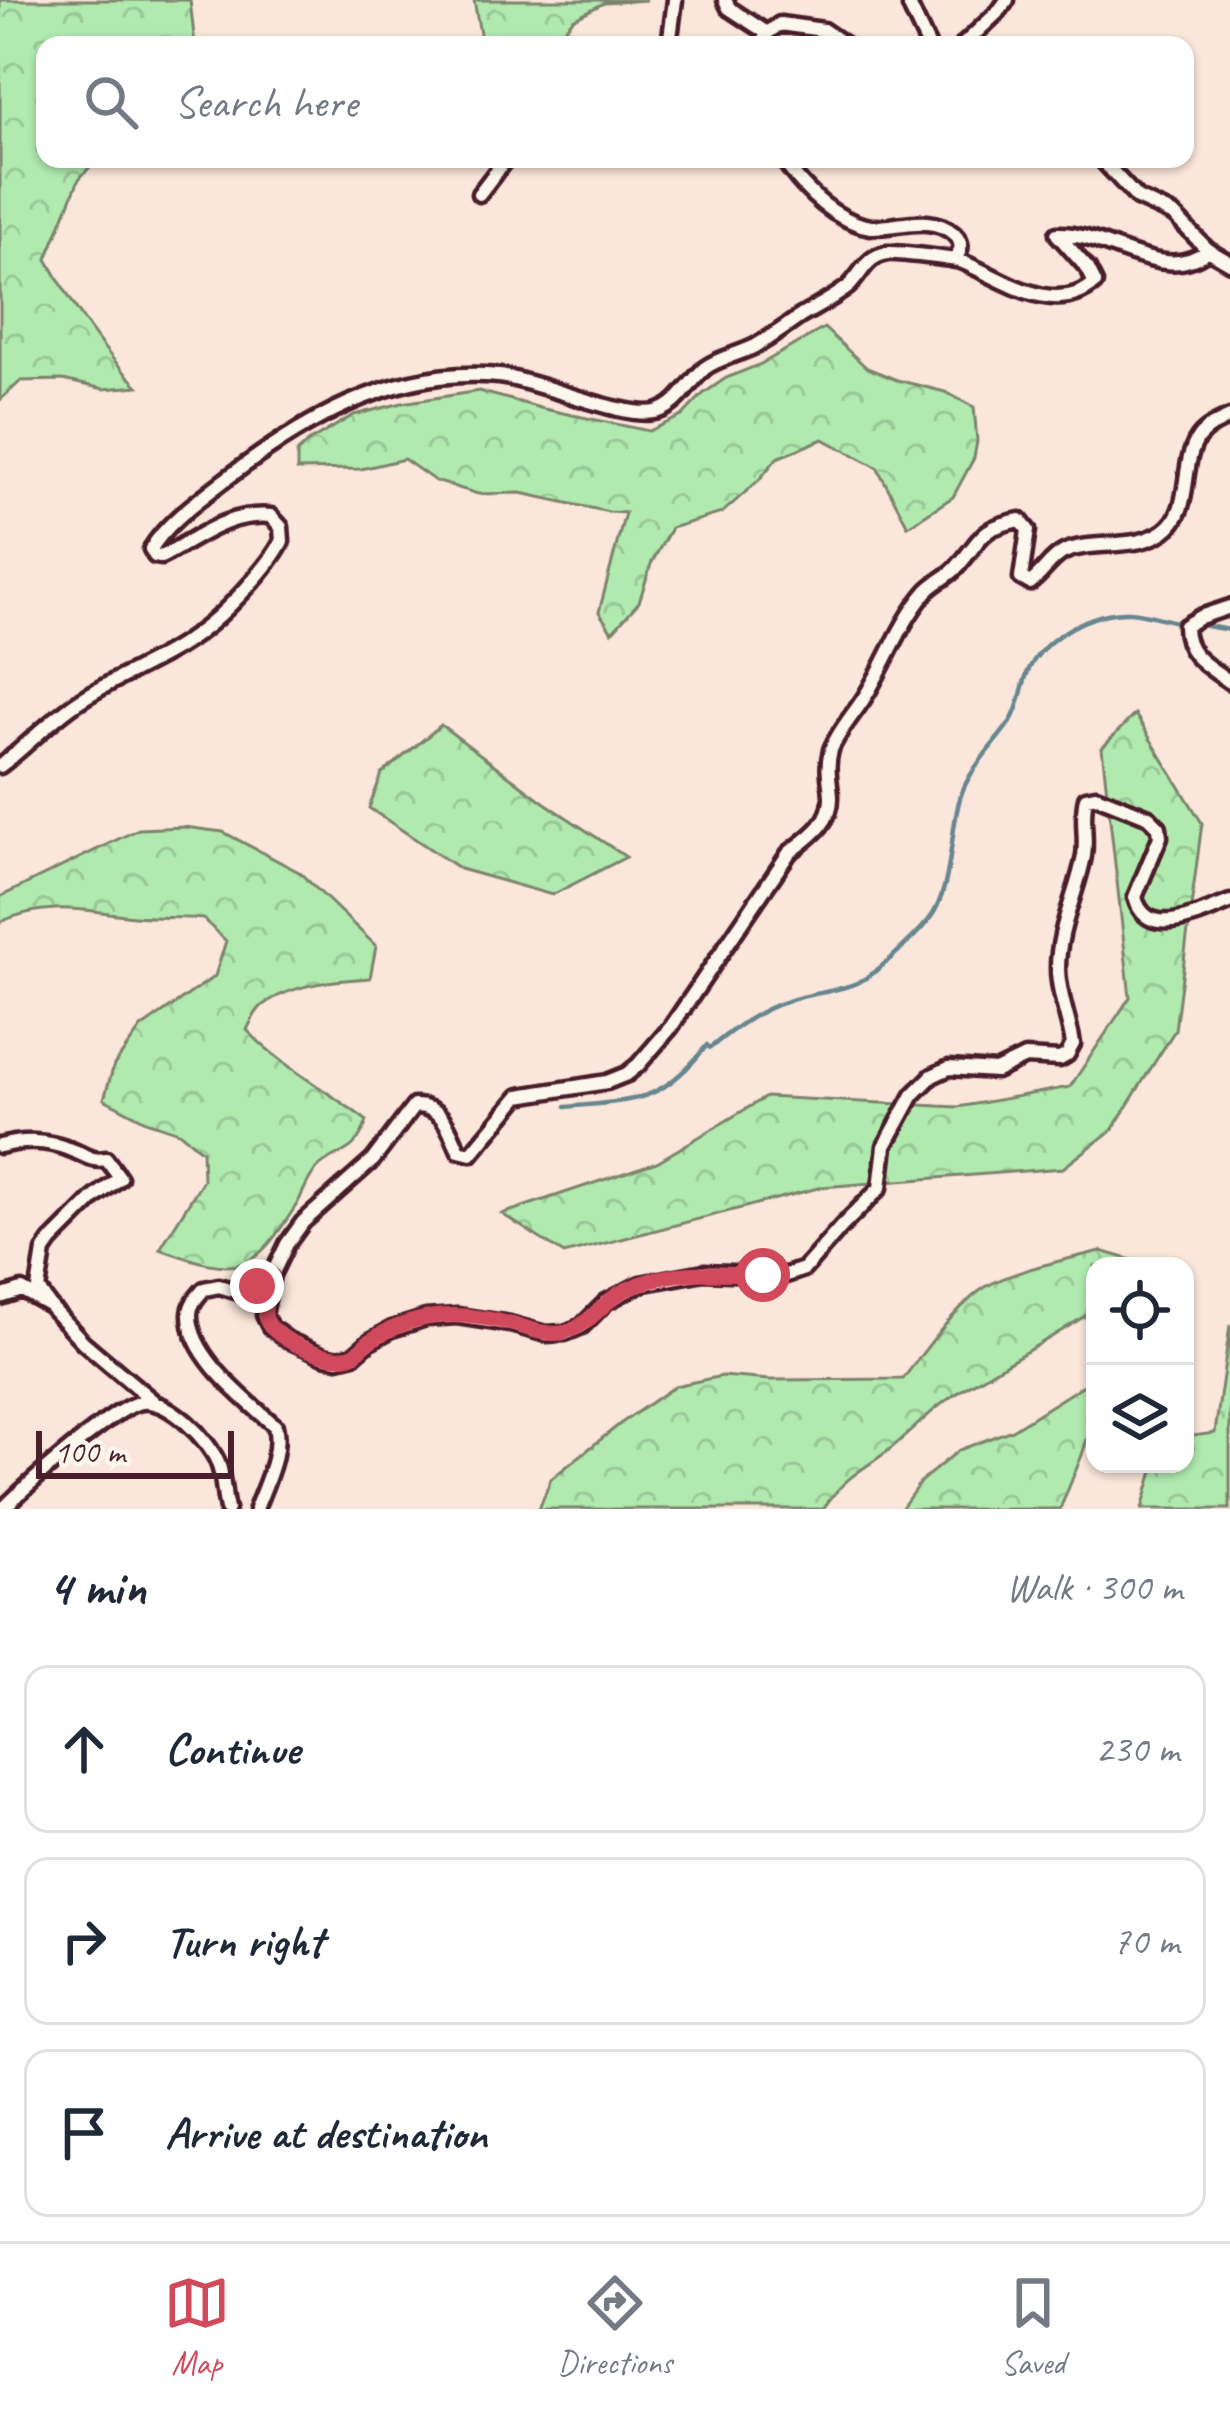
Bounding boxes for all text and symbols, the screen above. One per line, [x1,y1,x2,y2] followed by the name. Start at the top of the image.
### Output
[36,36,1194,168] search box
[78,69,144,135] icon: search
[174,74,357,131] text: Search here
[736,1248,790,1302] route start
[1086,1257,1194,1473] map controls
[1086,1257,1194,1365] button: locate
[230,1259,284,1313] route end
[1086,1365,1194,1473] button: layers
[36,1425,234,1478] scale bar
[54,1431,125,1473] text: 100 m
[48,1555,146,1619] text: 4 min
[1006,1563,1182,1612] text: Walk · 300 m
[51,1716,117,1782] icon: ahead
[165,1721,299,1778] text: Continue
[1095,1725,1179,1774] text: 230 m
[51,1908,117,1974] icon: right
[165,1913,323,1970] text: Turn right
[1113,1917,1179,1966] text: 70 m
[51,2100,117,2166] icon: arrive
[165,2105,487,2162] text: Arrive at destination
[164,2270,230,2384] tab: Map
[558,2270,672,2384] tab: Directions
[1000,2270,1066,2384] tab: Saved

